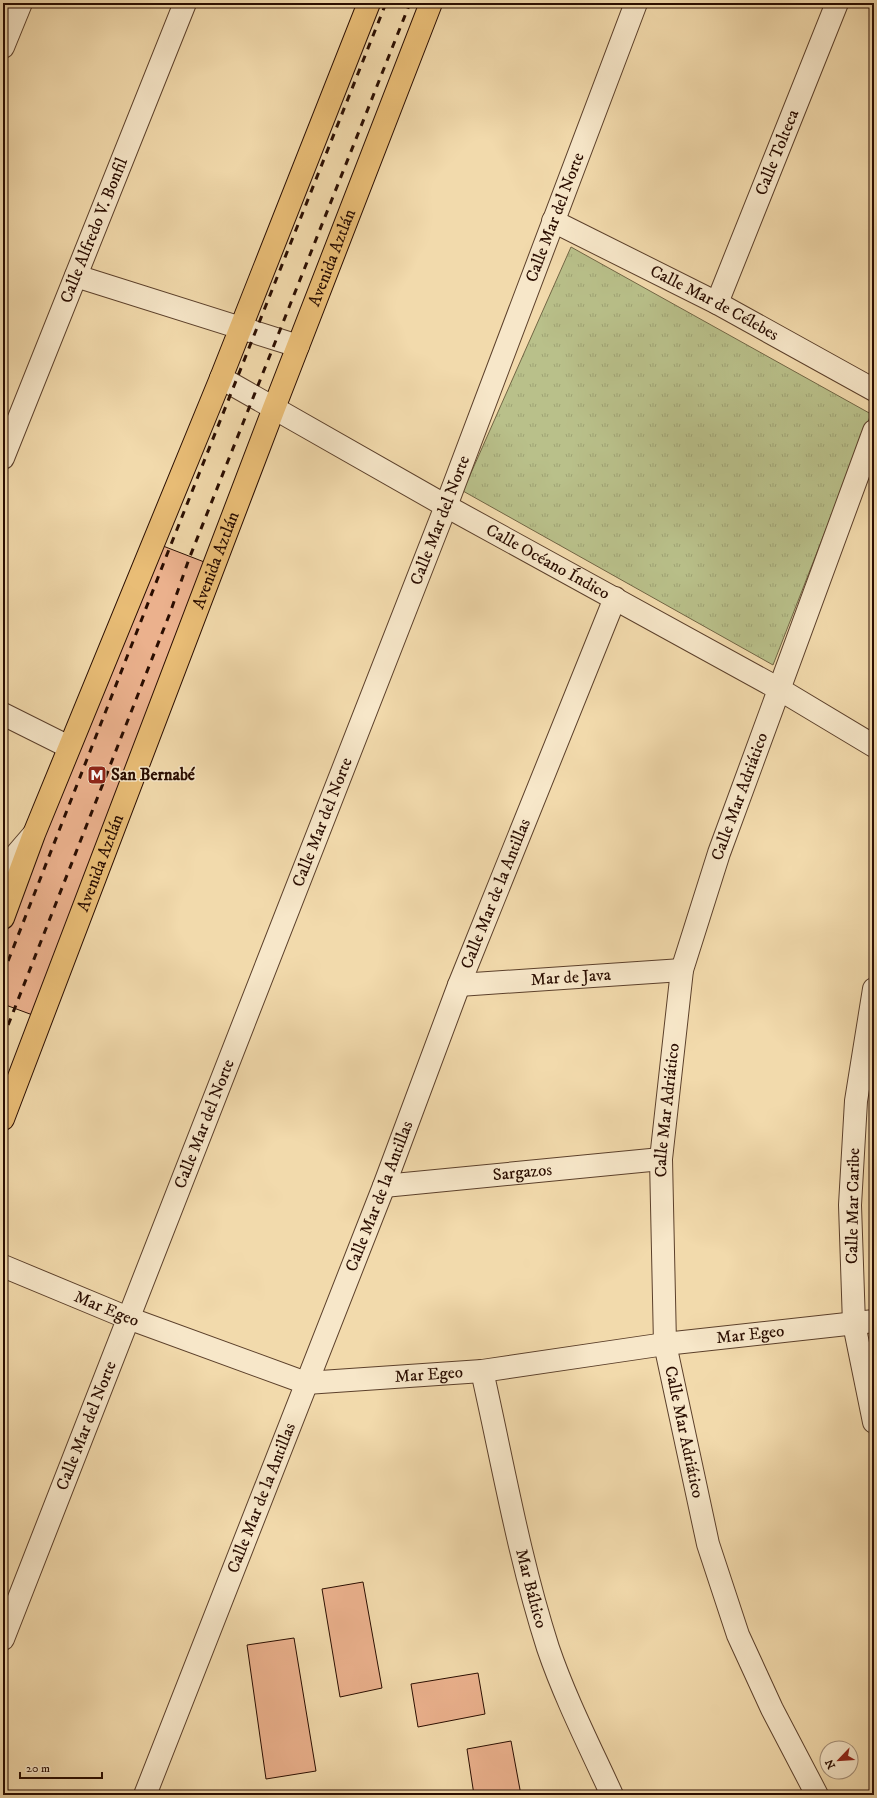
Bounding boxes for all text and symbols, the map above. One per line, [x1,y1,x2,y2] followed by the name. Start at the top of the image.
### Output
[750,106,805,199] street label: Calle Tolteca
[520,149,590,285] street label: Calle Mar del Norte
[55,155,133,306] street label: Calle Alfredo V. Bonfil
[303,206,361,310] street label: Avenida Aztlán
[646,260,783,346] street label: Calle Mar de Célebes
[405,452,475,588] street label: Calle Mar del Norte
[187,508,245,612] street label: Avenida Aztlán
[482,519,614,605] street label: Calle Océano Índico
[706,729,773,863] street label: Calle Mar Adriático
[287,754,358,890] street label: Calle Mar del Norte
[86,764,108,786] metro station icon: San Bernabé
[111,764,196,786] place label: San Bernabé
[72,811,129,915] street label: Avenida Aztlán
[456,815,536,972] street label: Calle Mar de la Antillas
[530,964,612,991] street label: Mar de Java
[650,1042,685,1178] street label: Calle Mar Adriático
[169,1056,240,1192] street label: Calle Mar del Norte
[340,1117,418,1275] street label: Calle Mar de la Antillas
[841,1148,865,1264] street label: Calle Mar Caribe
[492,1159,553,1186] street label: Sargazos
[71,1286,142,1332] street label: Mar Egeo
[715,1320,785,1349] street label: Mar Egeo
[51,1358,122,1494] street label: Calle Mar del Norte
[394,1361,464,1388] street label: Mar Egeo
[659,1364,709,1500] street label: Calle Mar Adriático
[222,1419,301,1577] street label: Calle Mar de la Antillas
[510,1547,552,1631] street label: Mar Báltico
[819,1740,859,1780] north arrow
[20,1754,102,1780] scale bar
[823,1757,839,1771] text: N
[26,1761,50,1776] text: 20 m

